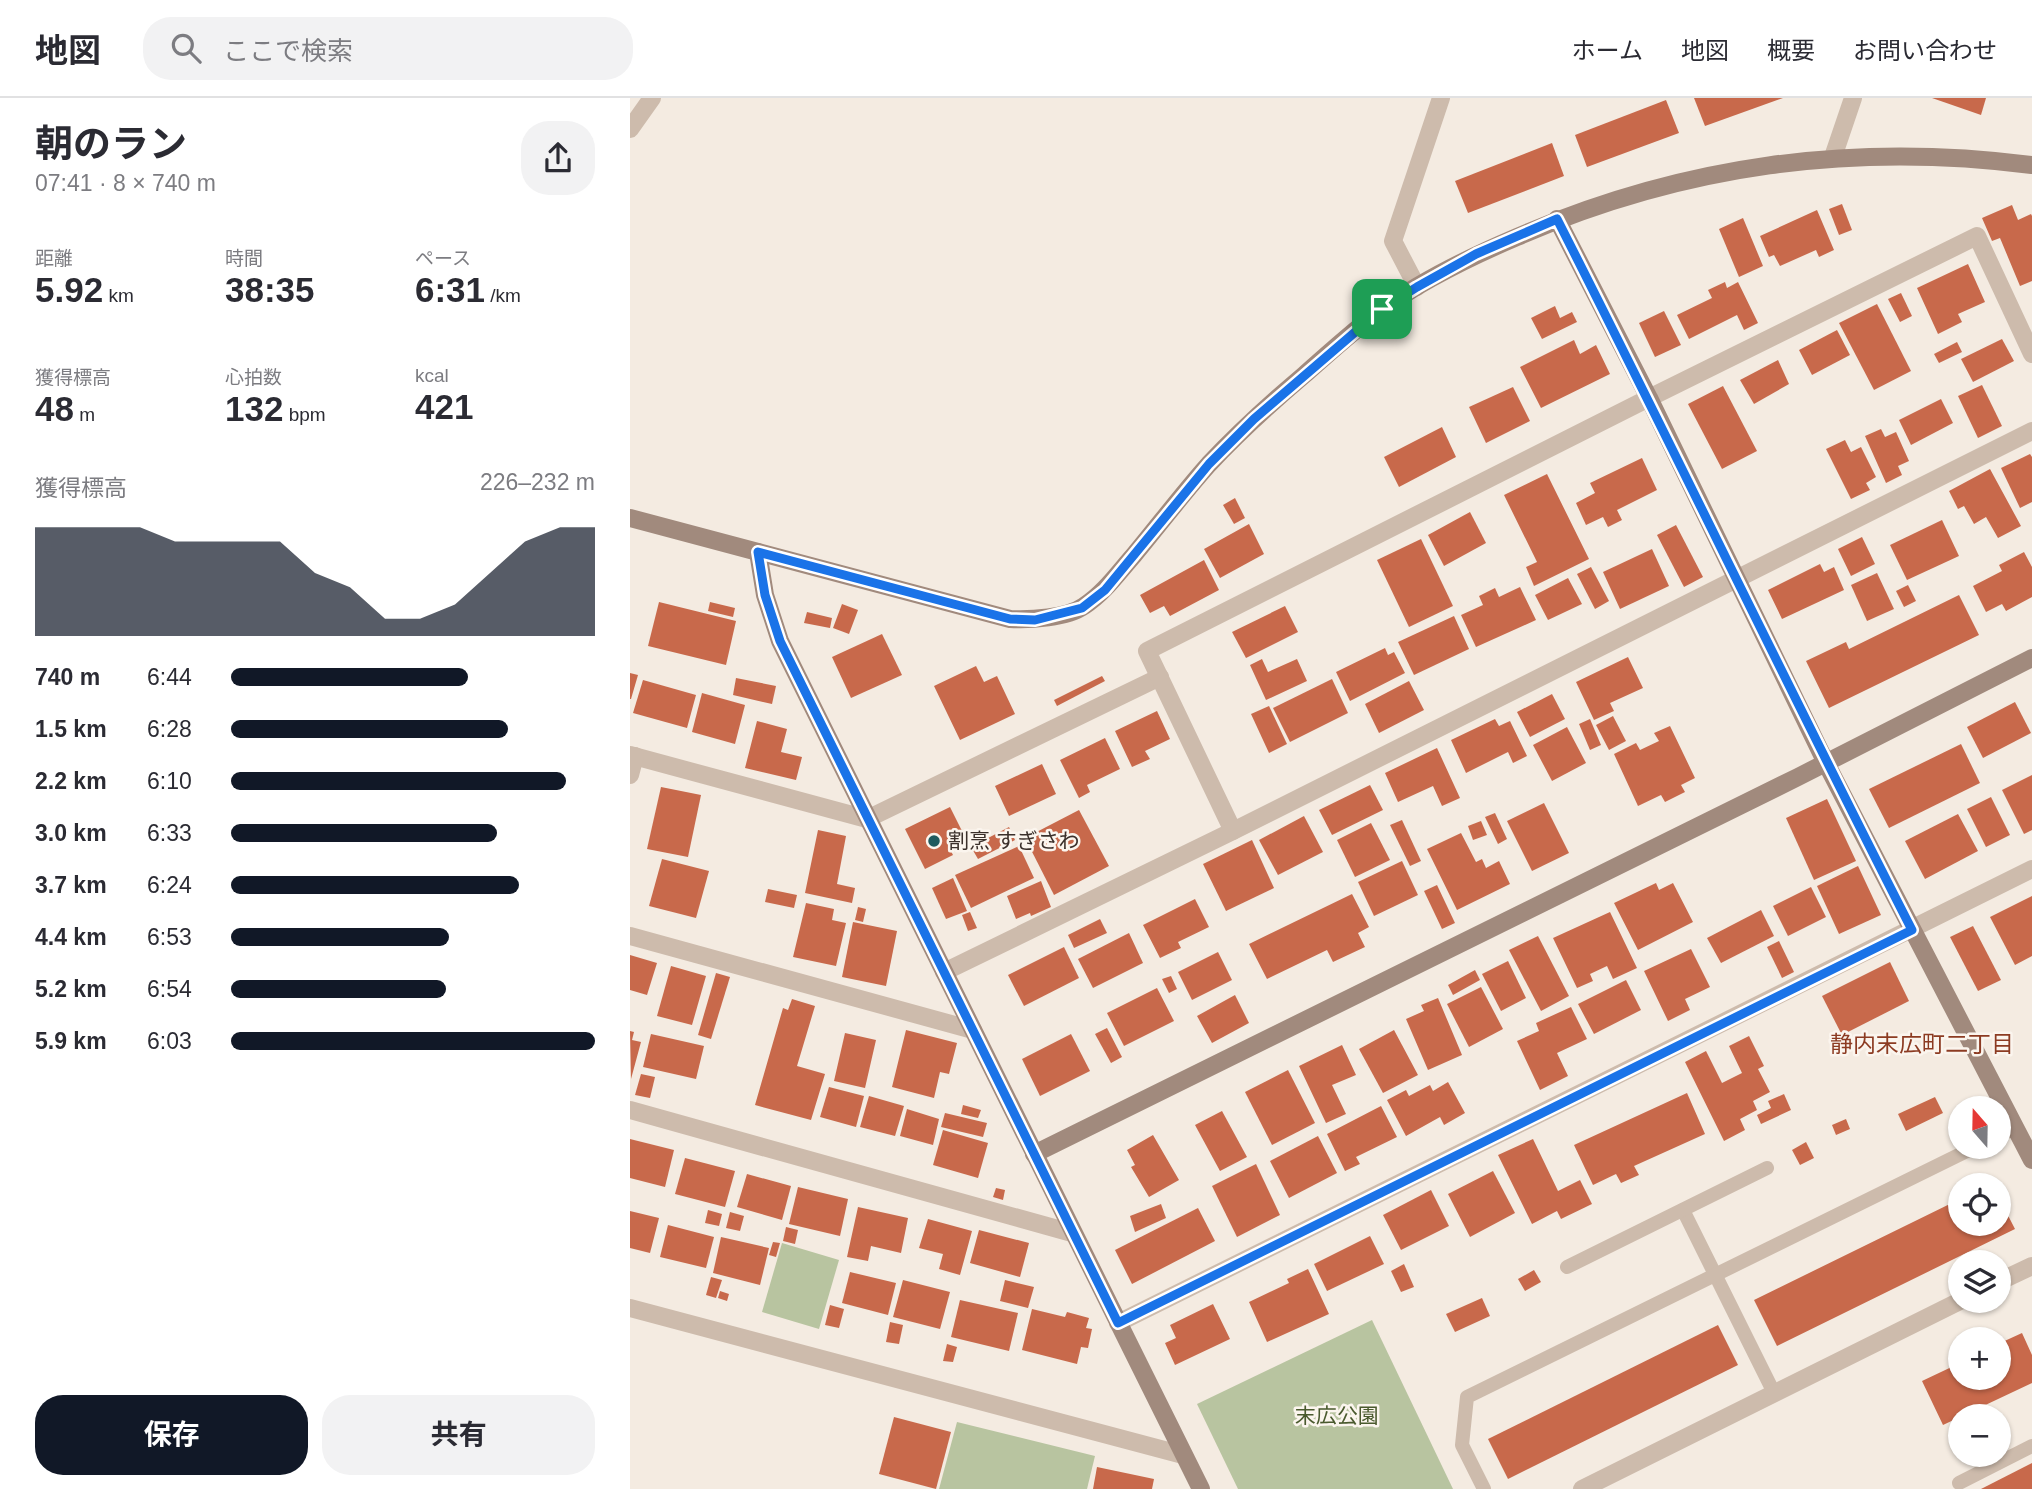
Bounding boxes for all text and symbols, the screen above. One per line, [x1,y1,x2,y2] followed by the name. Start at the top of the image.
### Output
[143,17,633,80] search box
[167,29,205,67] icon: search
[35,32,101,69] text: 地図
[223,36,353,66] text: ここで検索
[1572,37,1643,64] text: ホーム
[1681,37,1729,64] text: 地図
[1767,37,1815,64] text: 概要
[1853,37,1997,64] text: お問い合わせ
[521,121,595,195] button: share
[35,123,187,165] text: 朝のラン
[35,170,216,196] text: 07:41 · 8 × 740 m
[35,248,73,269] text: 距離
[225,248,263,269] text: 時間
[415,248,471,269] text: ペース
[35,270,103,309] text: 5.92
[225,270,315,309] text: 38:35
[415,270,485,309] text: 6:31
[1352,279,1412,339] pin
[103,285,134,306] text: km
[485,285,521,306] text: /km
[1363,290,1401,328] icon: arrive
[415,365,449,386] text: kcal
[35,367,111,388] text: 獲得標高
[225,367,282,388] text: 心拍数
[415,387,473,426] text: 421
[35,389,74,428] text: 48
[225,389,283,428] text: 132
[74,404,95,425] text: m
[283,404,326,425] text: bpm
[480,469,595,495] text: 226–232 m
[35,475,127,501] text: 獲得標高
[35,664,100,690] text: 740 m
[147,664,192,690] text: 6:44
[35,716,107,742] text: 1.5 km
[147,716,192,742] text: 6:28
[35,768,107,794] text: 2.2 km
[147,768,192,794] text: 6:10
[35,820,107,846] text: 3.0 km
[147,820,192,846] text: 6:33
[948,829,1080,852] place label: 割烹 すぎさわ
[926,833,942,849] marker: 割烹 すぎさわ
[35,872,107,898] text: 3.7 km
[147,872,192,898] text: 6:24
[35,924,107,950] text: 4.4 km
[147,924,192,950] text: 6:53
[35,976,107,1002] text: 5.2 km
[147,976,192,1002] text: 6:54
[35,1028,107,1054] text: 5.9 km
[147,1028,192,1054] text: 6:03
[1830,1031,2014,1057] district label: 静内末広町二丁目
[1948,1096,2011,1158] north arrow
[1948,1096,2011,1467] map controls
[1948,1173,2011,1236] button: locate
[1948,1250,2011,1313] button: layers
[1948,1327,2011,1390] button: +
[35,1395,308,1475] button: 保存
[322,1395,595,1475] button: 共有
[1295,1404,1379,1427] park label: 末広公園
[1948,1404,2011,1467] button: −

